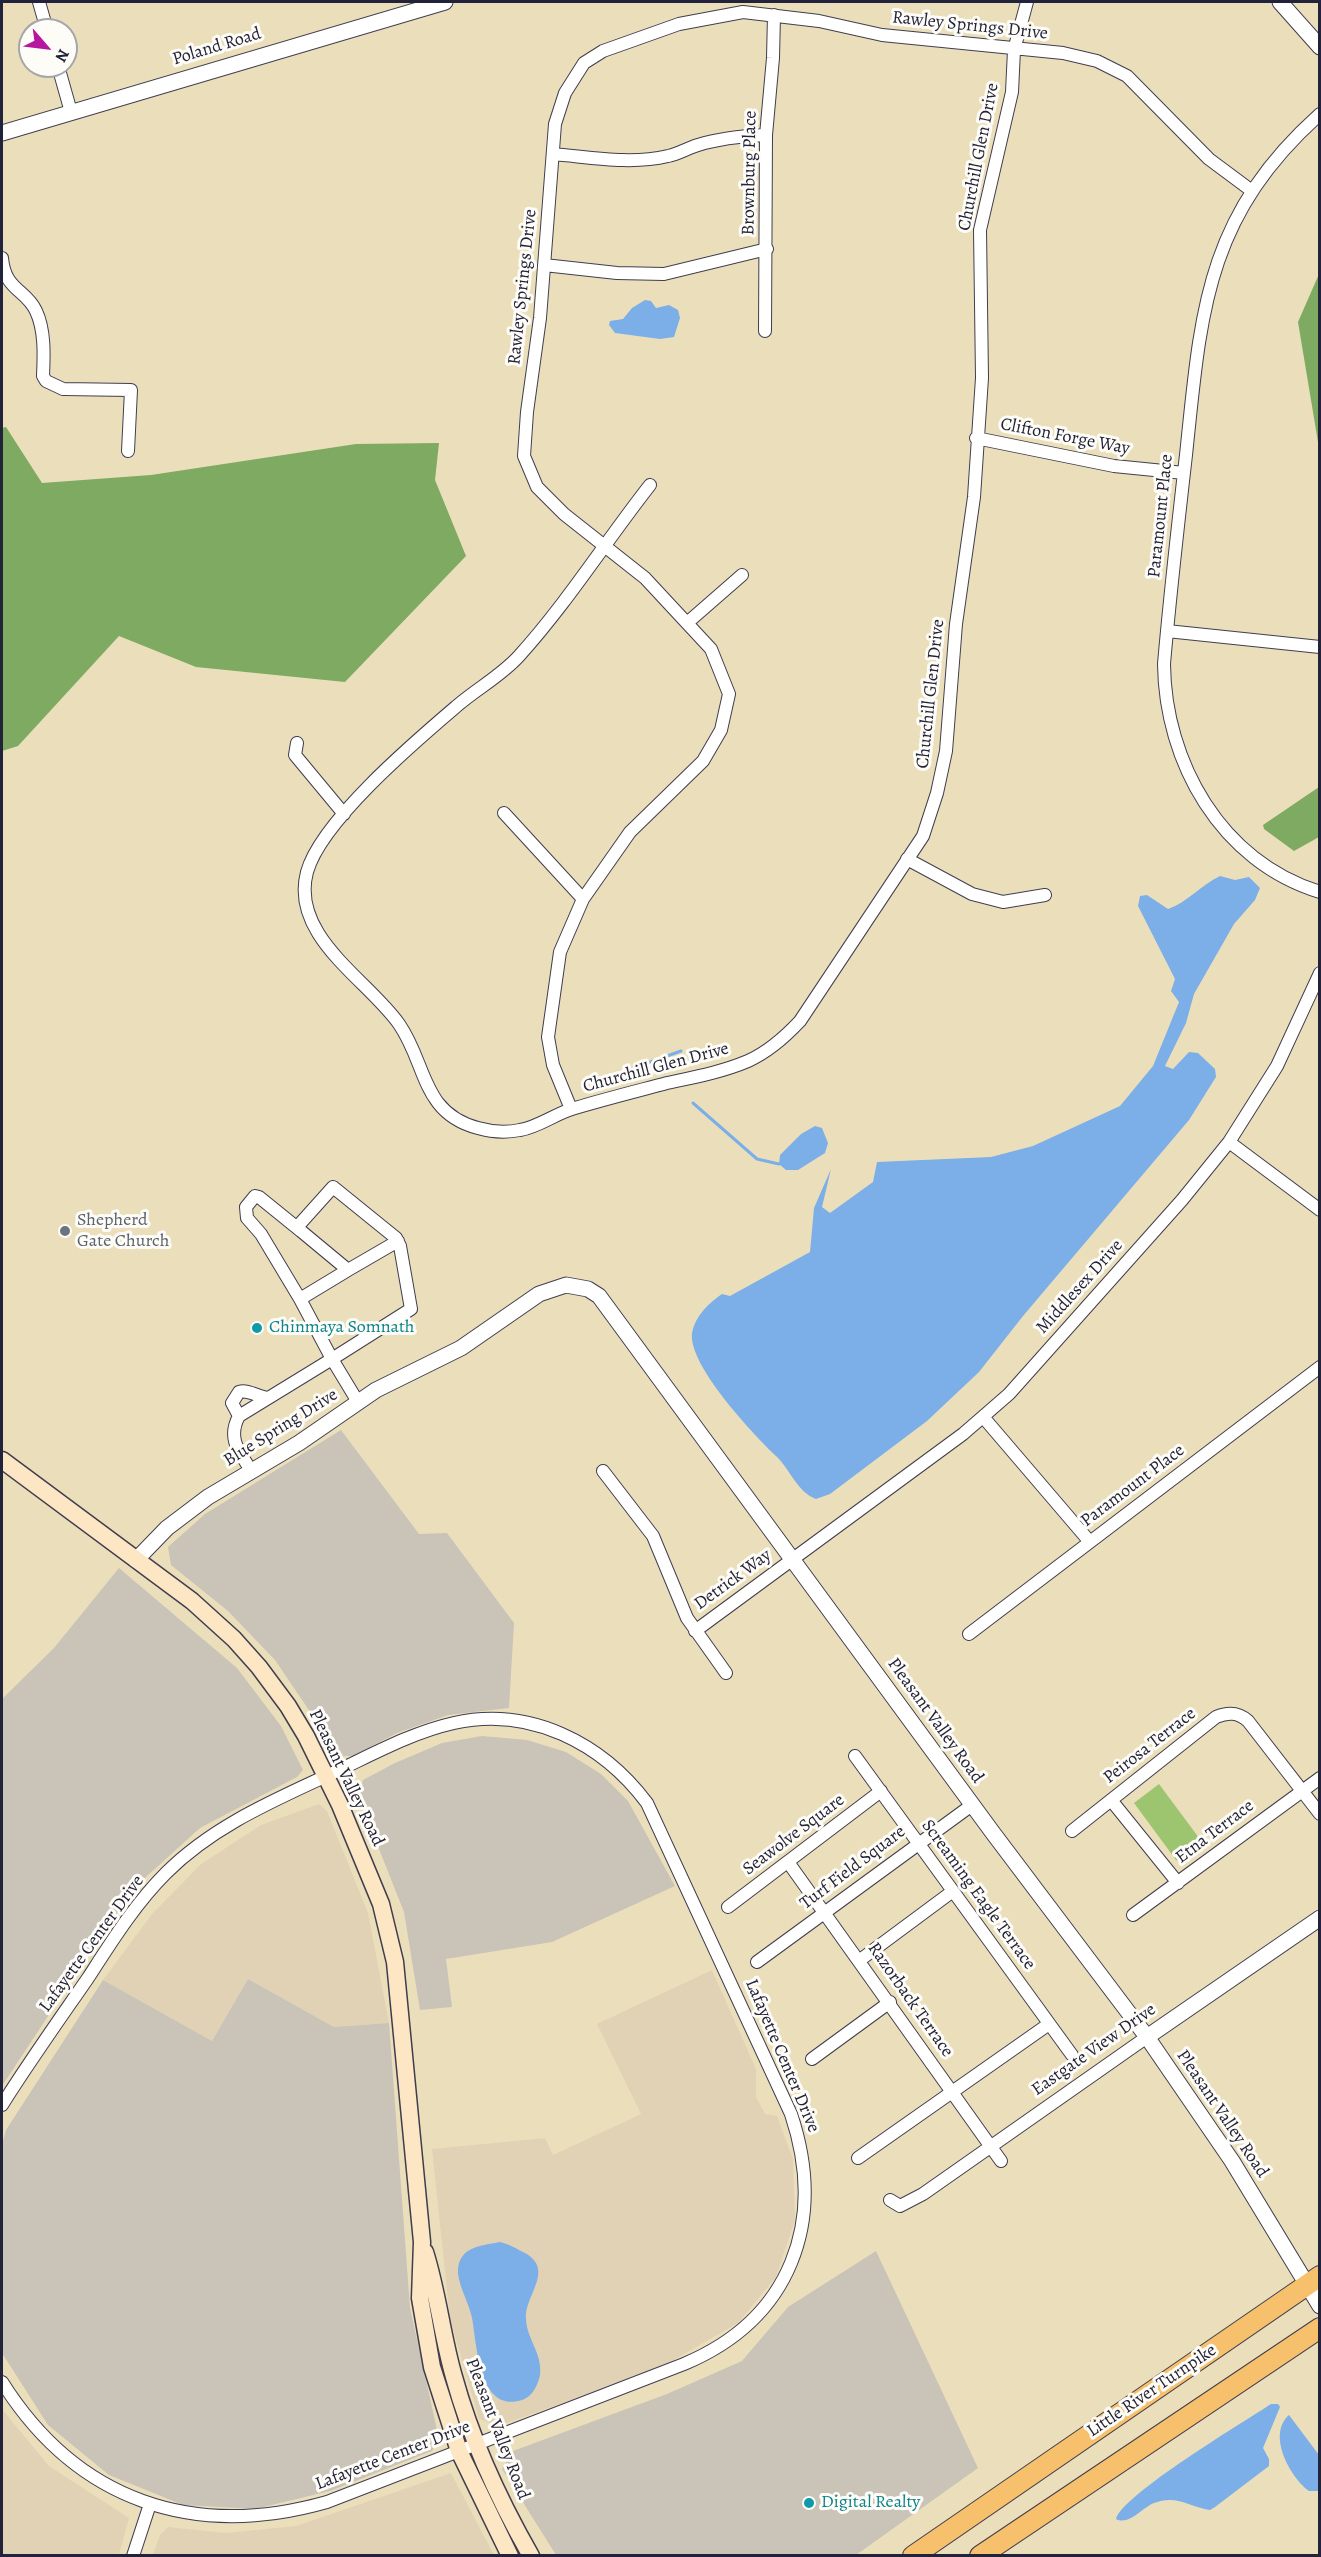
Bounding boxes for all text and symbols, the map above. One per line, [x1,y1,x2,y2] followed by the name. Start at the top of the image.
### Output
[891,7,1049,45] street label: Rawley Springs Drive
[18,18,78,78] north arrow
[170,23,264,71] street label: Poland Road
[50,45,75,66] text: N
[954,81,1004,233] street label: Churchill Glen Drive
[738,110,762,236] street label: Brownburg Place
[504,208,542,366] street label: Rawley Springs Drive
[999,414,1131,460] street label: Clifton Forge Way
[1144,453,1178,579] street label: Paramount Place
[912,618,950,770] street label: Churchill Glen Drive
[581,1038,731,1098] street label: Churchill Glen Drive
[77,1210,169,1252] place label: Shepherd Gate Church
[58,1224,72,1238] marker: Shepherd Gate Church
[1032,1235,1128,1339] street label: Middlesex Drive
[269,1317,414,1339] place label: Chinmaya Somnath
[250,1321,264,1335] marker: Chinmaya Somnath
[220,1384,342,1472] street label: Blue Spring Drive
[1077,1440,1189,1532] street label: Paramount Place
[690,1545,776,1615] street label: Detrick Way
[882,1654,988,1788] street label: Pleasant Valley Road
[1099,1703,1201,1789] street label: Peirosa Terrace
[304,1706,388,1850] street label: Pleasant Valley Road
[739,1790,849,1880] street label: Seawolve Square
[1172,1796,1258,1868] street label: Etna Terrace
[916,1816,1040,1974] street label: Screaming Eagle Terrace
[796,1821,910,1915] street label: Turf Field Square
[35,1871,149,2017] street label: Lafayette Center Drive
[862,1938,958,2062] street label: Razorback Terrace
[740,1976,824,2136] street label: Lafayette Center Drive
[1028,1999,1160,2101] street label: Eastgate View Drive
[1171,2046,1273,2182] street label: Pleasant Valley Road
[1083,2340,1221,2442] street label: Little River Turnpike
[460,2355,534,2503] street label: Pleasant Valley Road
[312,2416,474,2496] street label: Lafayette Center Drive
[821,2492,920,2514] place label: Digital Realty
[802,2496,816,2510] marker: Digital Realty

